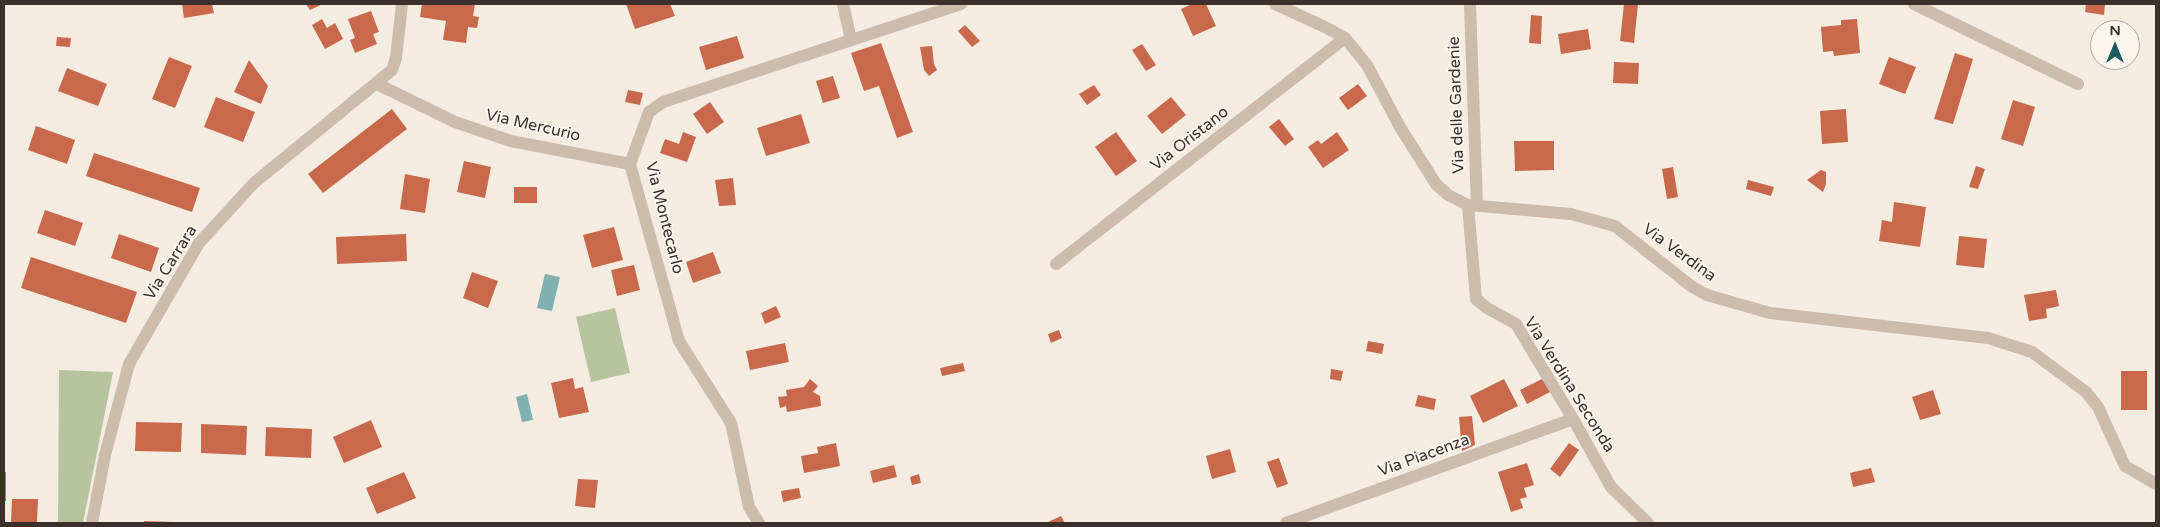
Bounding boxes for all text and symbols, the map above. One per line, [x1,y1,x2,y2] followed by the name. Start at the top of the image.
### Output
[2090,20,2140,70] north arrow
[2109,22,2121,39] text: N
[1445,36,1469,174] street label: Via delle Gardenie
[1147,103,1233,175] street label: Via Oristano
[484,106,582,146] street label: Via Mercurio
[641,160,687,276] street label: Via Montecarlo
[1639,220,1719,286] street label: Via Verdina
[140,222,202,304] street label: Via Carrara
[1519,314,1619,456] street label: Via Verdina Seconda
[1376,431,1472,481] street label: Via Piacenza

